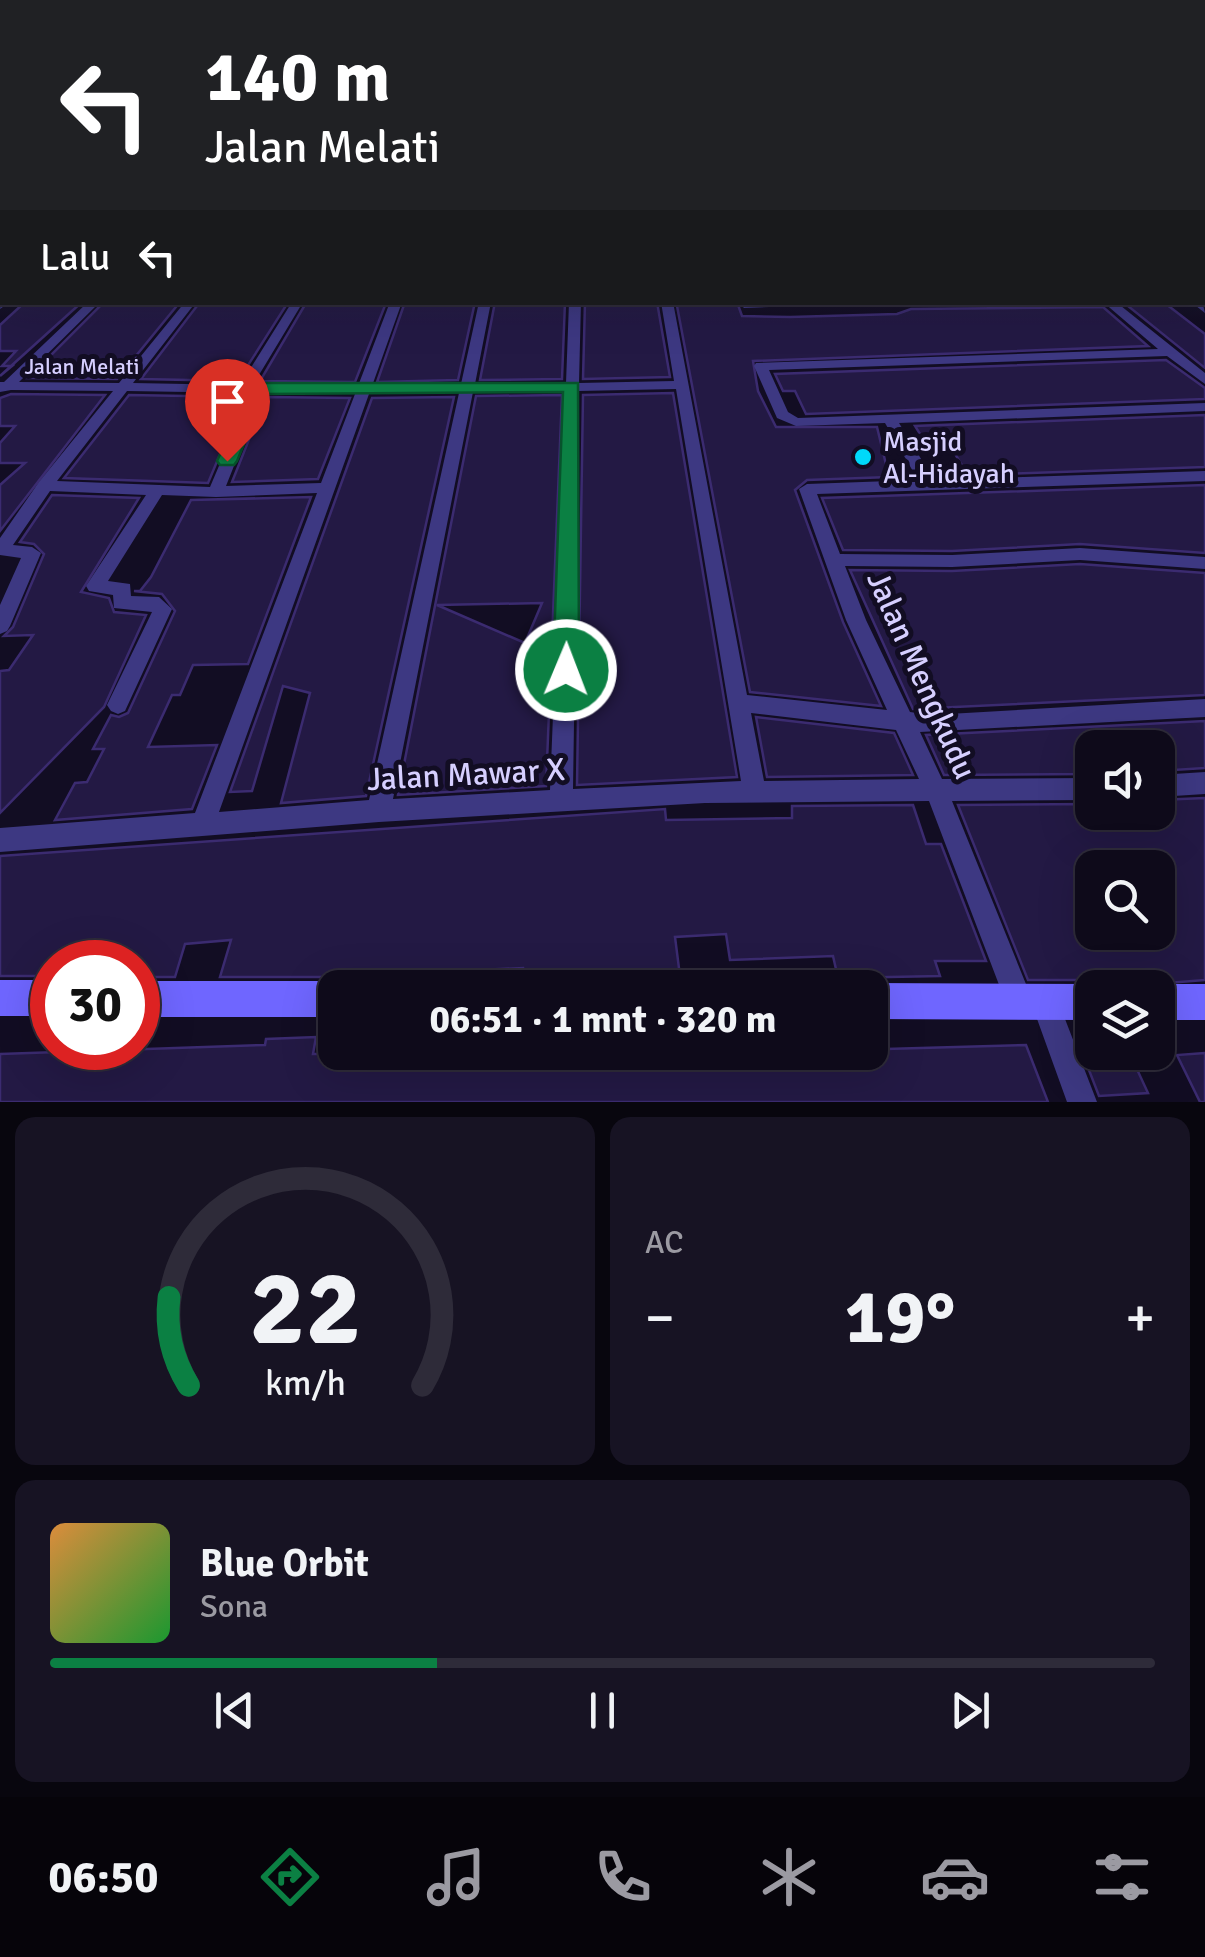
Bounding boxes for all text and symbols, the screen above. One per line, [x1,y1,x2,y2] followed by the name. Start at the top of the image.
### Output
[205,34,390,120] text: 140 m
[40,40,170,170] icon: left
[205,120,440,175] text: Jalan Melati
[130,230,185,285] icon: left
[40,234,110,281] text: Lalu
[25,353,139,380] street label: Jalan Melati
[185,359,270,462] pin
[200,374,255,429] icon: arrive
[883,425,1015,491] place label: Masjid Al-Hidayah
[852,446,874,468] marker: Masjid Al-Hidayah
[858,565,985,785] street label: Jalan Mengkudu
[514,618,618,722] position arrow
[1075,730,1175,1070] map controls
[1075,730,1175,830] button: sound
[366,750,566,799] street label: Jalan Mawar X
[1075,850,1175,950] button: search
[30,940,160,1070] speed limit sign: 30
[1075,970,1175,1070] button: layers
[429,996,777,1043] text: 06:51 · 1 mnt · 320 m
[645,1223,683,1262] text: AC
[249,1245,361,1373] text: 22
[845,1271,956,1364] text: 19°
[645,1284,675,1352] text: −
[1125,1284,1155,1352] text: +
[265,1361,345,1405] text: km/h
[200,1540,369,1587] text: Blue Orbit
[200,1587,268,1626] text: Sona
[207,1683,262,1738] icon: previous
[575,1683,630,1738] icon: pause
[943,1683,998,1738] icon: next
[255,1842,325,1912] icon: directions
[421,1842,491,1912] icon: music
[588,1842,658,1912] icon: phone
[754,1842,824,1912] icon: climate
[920,1842,990,1912] icon: car
[1087,1842,1157,1912] icon: filters
[48,1850,159,1905] text: 06:50

